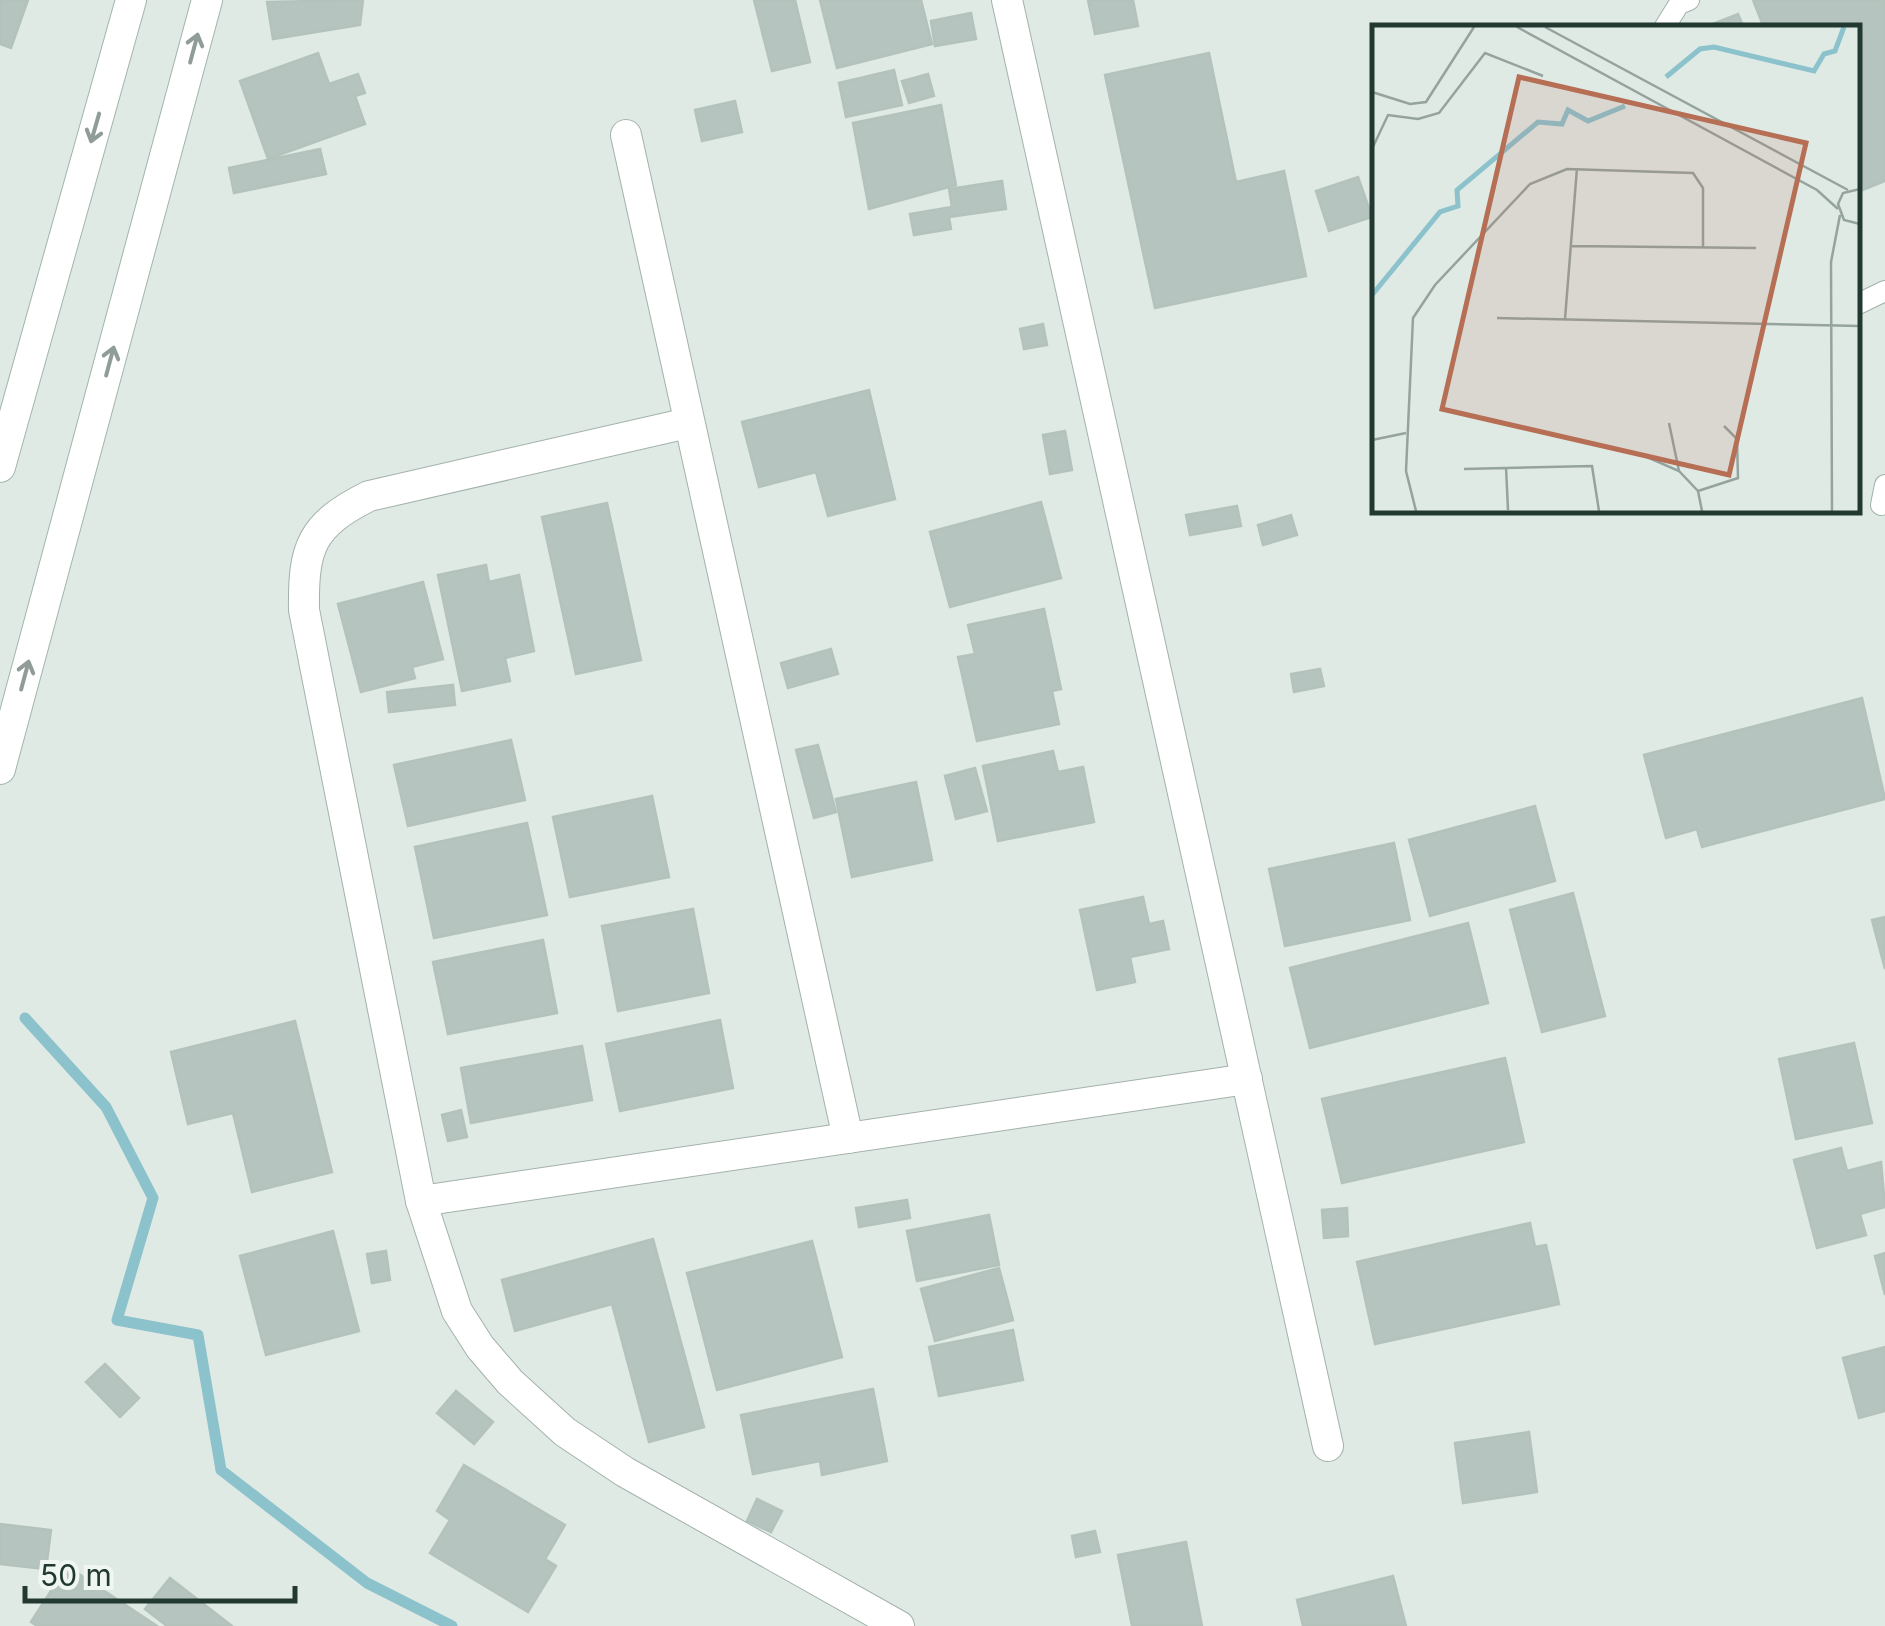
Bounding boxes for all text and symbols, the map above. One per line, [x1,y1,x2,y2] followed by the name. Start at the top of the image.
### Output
[1372,25,1860,512] inset map
[186,32,205,64] one-way arrow
[85,111,103,143] one-way arrow
[101,346,120,377] one-way arrow
[17,660,36,691] one-way arrow
[25,1541,295,1603] scale bar
[40,1557,112,1593] text: 50 m

